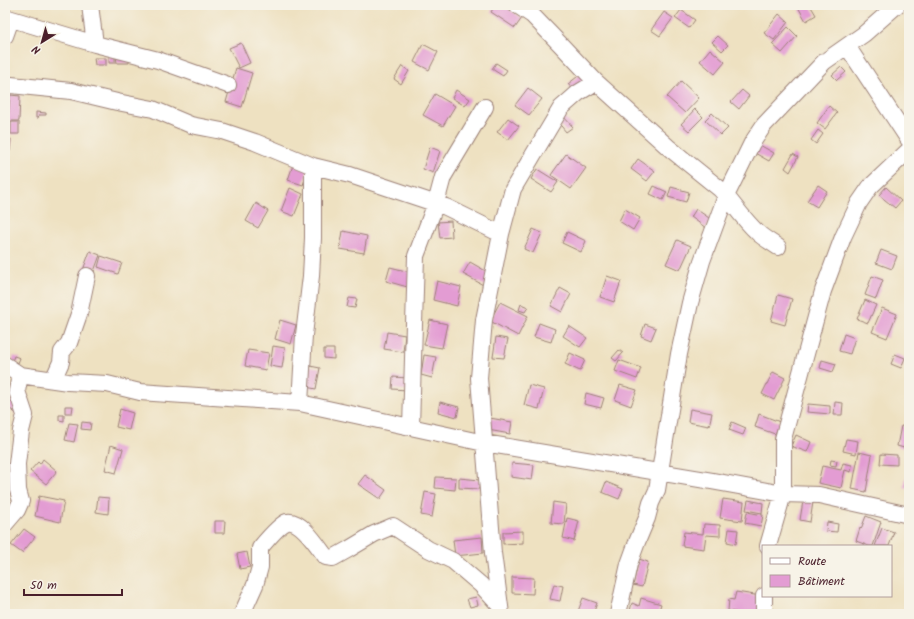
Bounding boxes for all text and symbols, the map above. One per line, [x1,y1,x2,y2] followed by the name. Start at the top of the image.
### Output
[22,22,62,62] north arrow
[28,40,45,58] text: N
[762,545,892,597] legend
[798,552,827,571] text: Route
[24,571,122,597] scale bar
[798,572,845,591] text: Bâtiment
[30,576,57,595] text: 50 m

